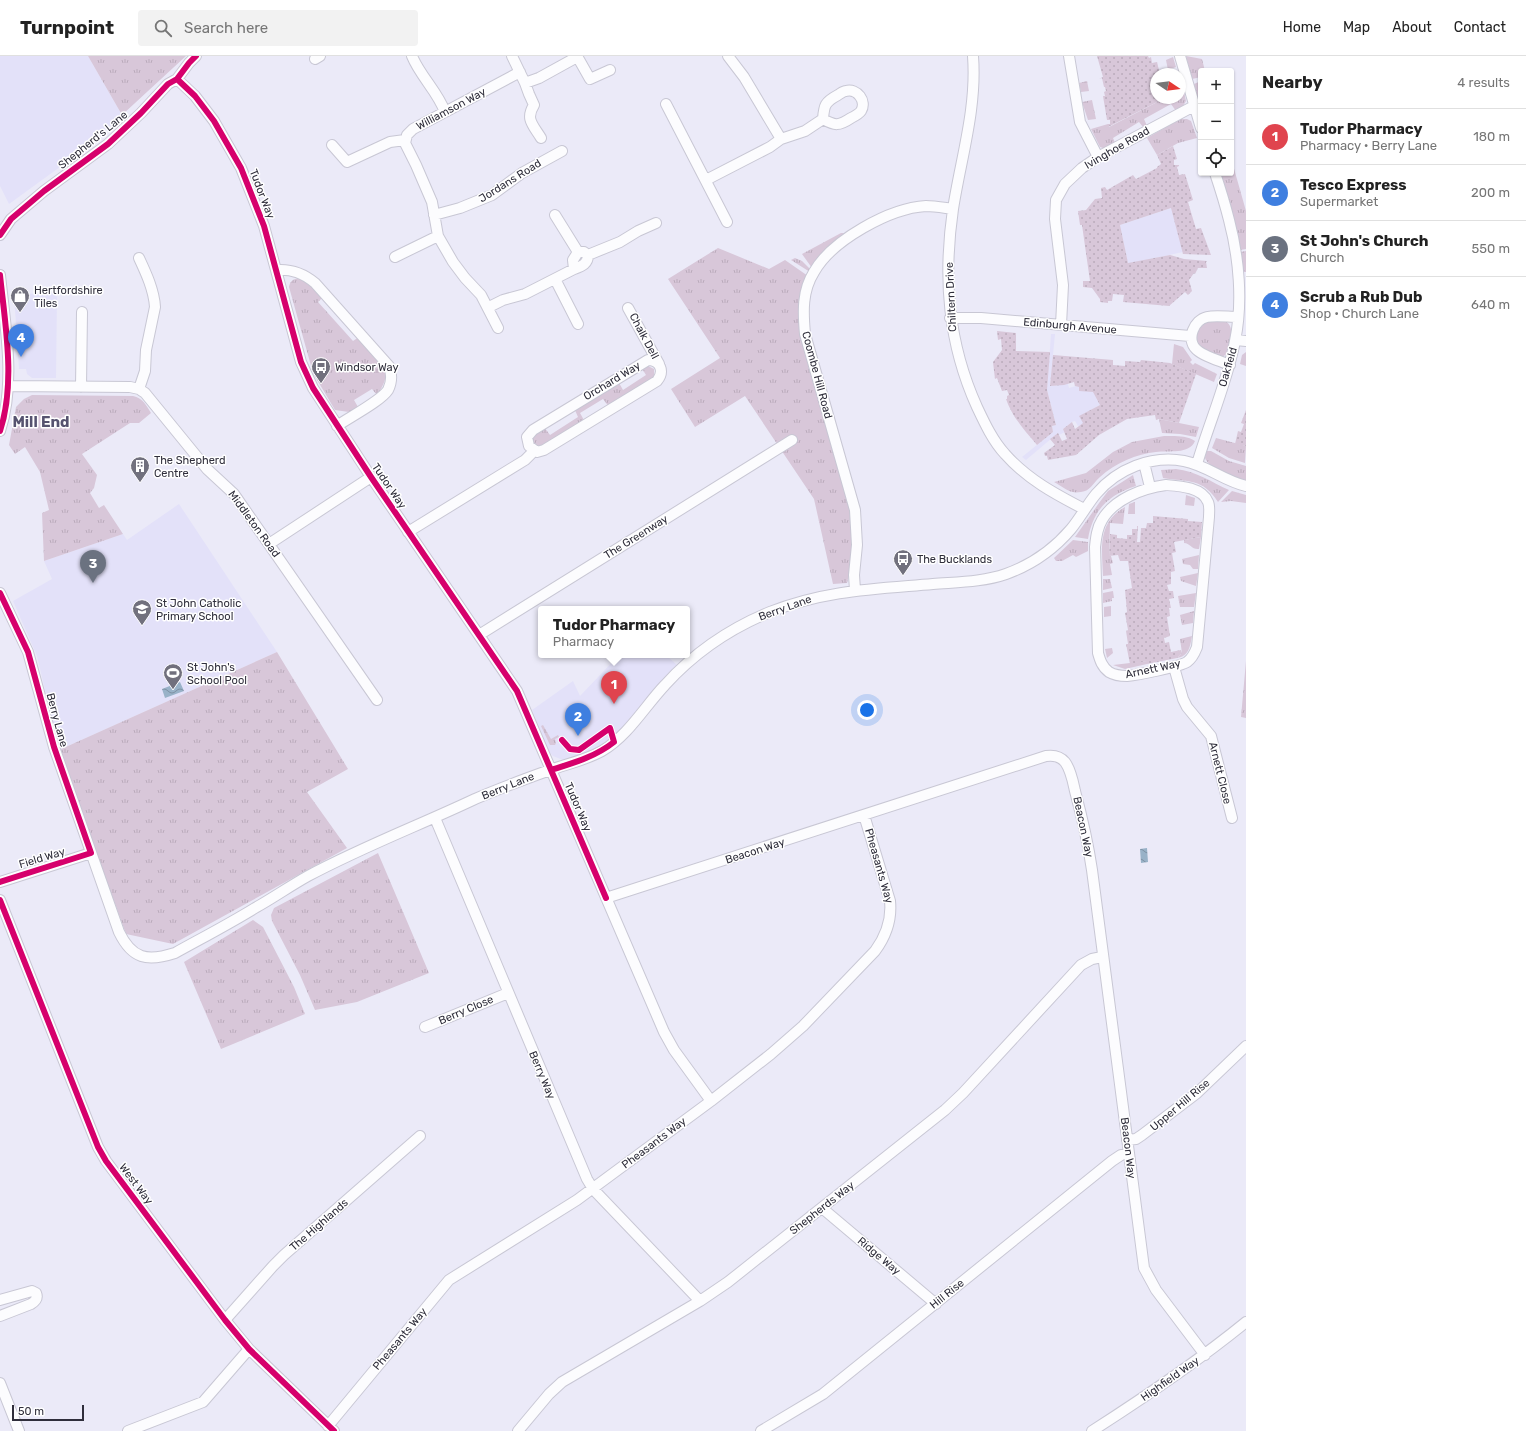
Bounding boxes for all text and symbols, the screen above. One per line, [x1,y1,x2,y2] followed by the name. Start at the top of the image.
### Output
[138,10,418,46] search box
[20,16,114,39] text: Turnpoint
[152,17,174,39] icon: search
[184,19,268,37] text: Search here
[1283,19,1321,36] text: Home
[1343,19,1370,36] text: Map
[1392,19,1432,36] text: About
[1454,19,1506,36] text: Contact
[1150,68,1186,104] north arrow
[1198,68,1234,176] map controls
[1198,68,1234,104] button: +
[1262,72,1323,92] text: Nearby
[1457,75,1510,90] text: 4 results
[414,85,488,133] street label: Williamson Way
[1198,104,1234,140] button: −
[56,108,130,172] street label: Shepherd's Lane
[1300,120,1422,138] text: Tudor Pharmacy
[1082,124,1152,172] street label: Ivinghoe Road
[1272,129,1278,144] text: 1
[1473,129,1510,144] text: 180 m
[1300,138,1437,153] text: Pharmacy · Berry Lane
[1198,140,1234,176] button: locate
[476,157,544,205] street label: Jordans Road
[247,167,277,221] street label: Tudor Way
[1300,176,1407,194] text: Tesco Express
[1271,185,1279,200] text: 2
[1471,185,1510,200] text: 200 m
[1300,194,1378,209] text: Supermarket
[1300,232,1429,250] text: St John's Church
[1271,241,1279,256] text: 3
[1472,241,1510,256] text: 550 m
[1300,250,1344,265] text: Church
[943,262,959,332] street label: Chiltern Drive
[34,284,103,310] place label: Hertfordshire Tiles
[9,285,31,313] shop icon: Hertfordshire Tiles
[1300,288,1422,306] text: Scrub a Rub Dub
[1271,297,1279,312] text: 4
[1471,297,1510,312] text: 640 m
[1300,306,1419,321] text: Shop · Church Lane
[626,311,662,361] street label: Chalk Dell
[1023,315,1117,337] street label: Edinburgh Avenue
[8,324,34,357] pin: 4
[799,330,835,420] street label: Coombe Hill Road
[1216,346,1240,388] street label: Oakfield
[310,356,332,384] bus stop icon: Windsor Way
[581,359,643,403] street label: Orchard Way
[335,361,399,374] place label: Windsor Way
[12,413,70,431] district label: Mill End
[154,454,225,480] place label: The Shepherd Centre
[129,455,151,483] building icon: The Shepherd Centre
[369,461,409,511] street label: Tudor Way
[225,488,283,560] street label: Middleton Road
[602,512,670,562] street label: The Greenway
[892,548,914,576] bus stop icon: The Bucklands
[80,550,106,583] pin: 3
[917,553,992,566] place label: The Bucklands
[757,592,813,624] street label: Berry Lane
[156,597,241,623] place label: St John Catholic Primary School
[131,598,153,626] school or university icon: St John Catholic Primary School
[538,606,690,658] popup
[553,616,675,634] text: Tudor Pharmacy
[553,634,614,649] text: Pharmacy
[1124,657,1182,681] street label: Arnett Way
[187,661,247,687] place label: St John's School Pool
[162,662,184,690] sports icon: St John's School Pool
[601,671,627,704] pin: 1
[44,692,70,748] street label: Berry Lane
[857,700,877,720] your location
[565,703,591,736] pin: 2
[1206,741,1234,805] street label: Arnett Close
[480,770,536,802] street label: Berry Lane
[562,781,594,833] street label: Tudor Way
[1070,795,1096,859] street label: Beacon Way
[862,827,896,905] street label: Pheasants Way
[724,835,786,867] street label: Beacon Way
[17,845,67,871] street label: Field Way
[437,993,495,1027] street label: Berry Close
[526,1049,558,1101] street label: Berry Way
[1148,1076,1212,1134] street label: Upper Hill Rise
[619,1115,689,1171] street label: Pheasants Way
[1118,1117,1138,1179] street label: Beacon Way
[116,1161,156,1207] street label: West Way
[787,1179,857,1237] street label: Shepherds Way
[287,1196,351,1254] street label: The Highlands
[855,1234,903,1278] street label: Ridge Way
[927,1276,967,1312] street label: Hill Rise
[370,1305,430,1373] street label: Pheasants Way
[1138,1354,1202,1404] street label: Highfield Way
[12,1403,84,1422] scale bar
[18,1405,44,1418] text: 50 m

